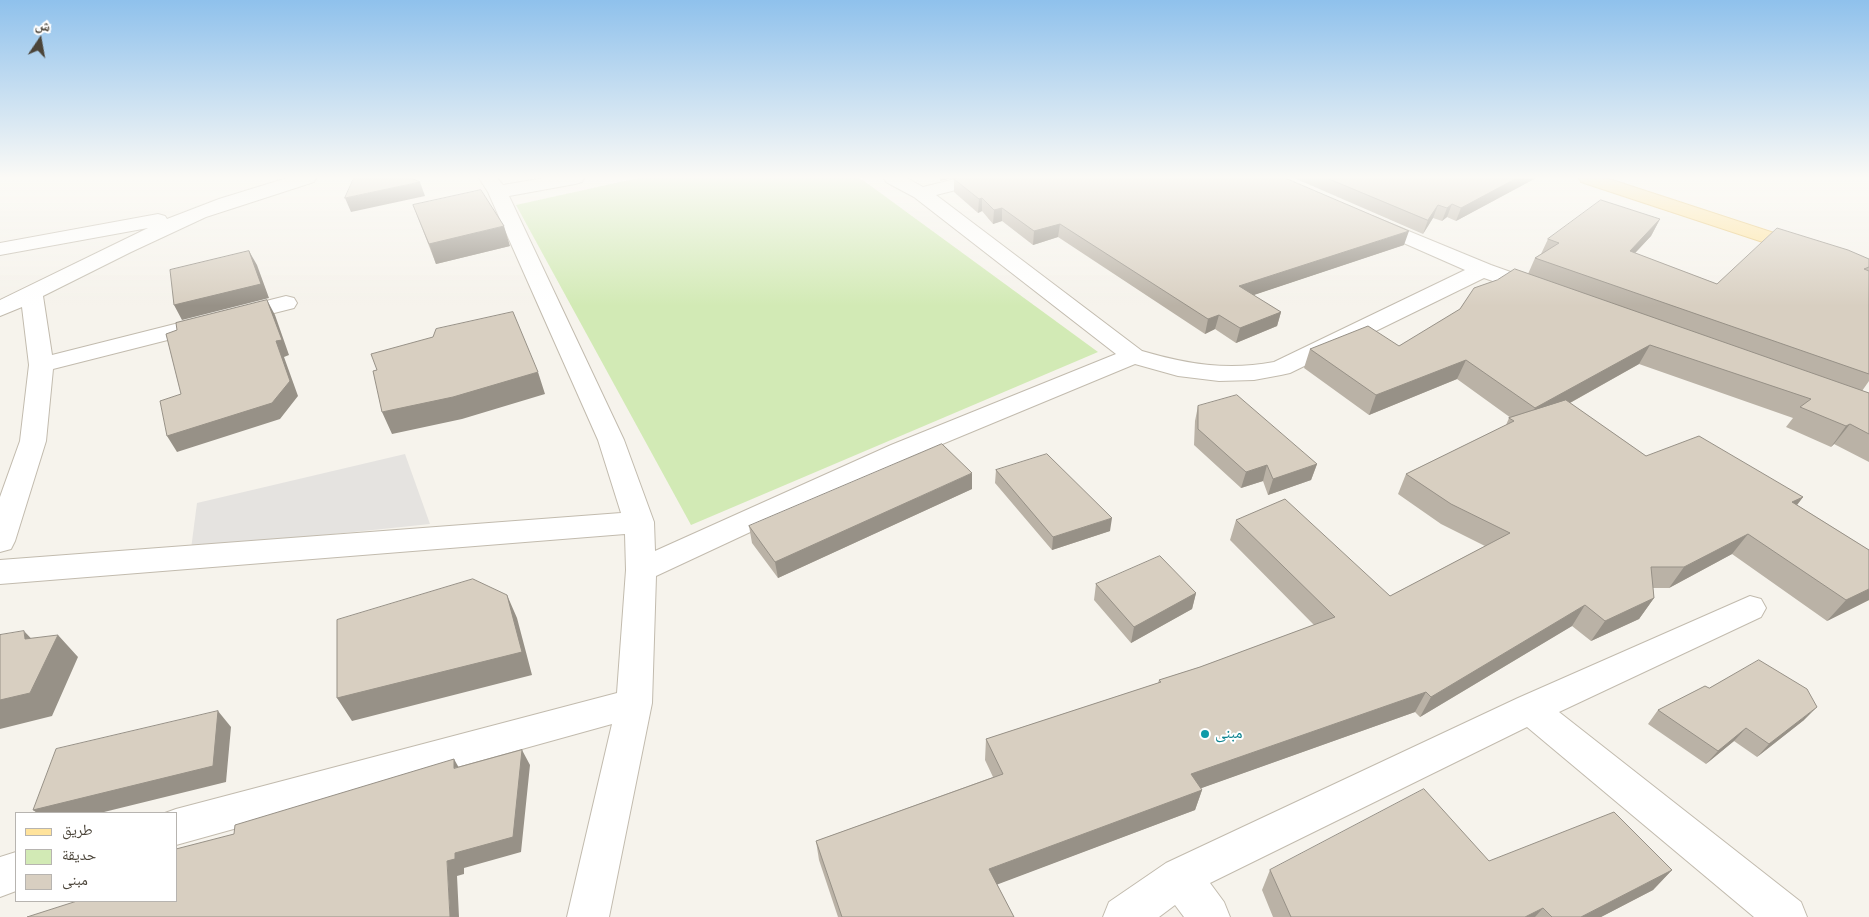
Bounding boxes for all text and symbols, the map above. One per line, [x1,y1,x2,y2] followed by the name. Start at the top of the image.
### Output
[15,15,65,65] north arrow
[34,16,52,35] text: ش
[1215,724,1243,744] place label: مبنى
[1199,728,1211,740] marker: مبنى
[15,812,178,902] legend
[62,821,93,838] text: طريق
[62,846,96,863] text: حديقة
[62,871,88,888] text: مبنى

